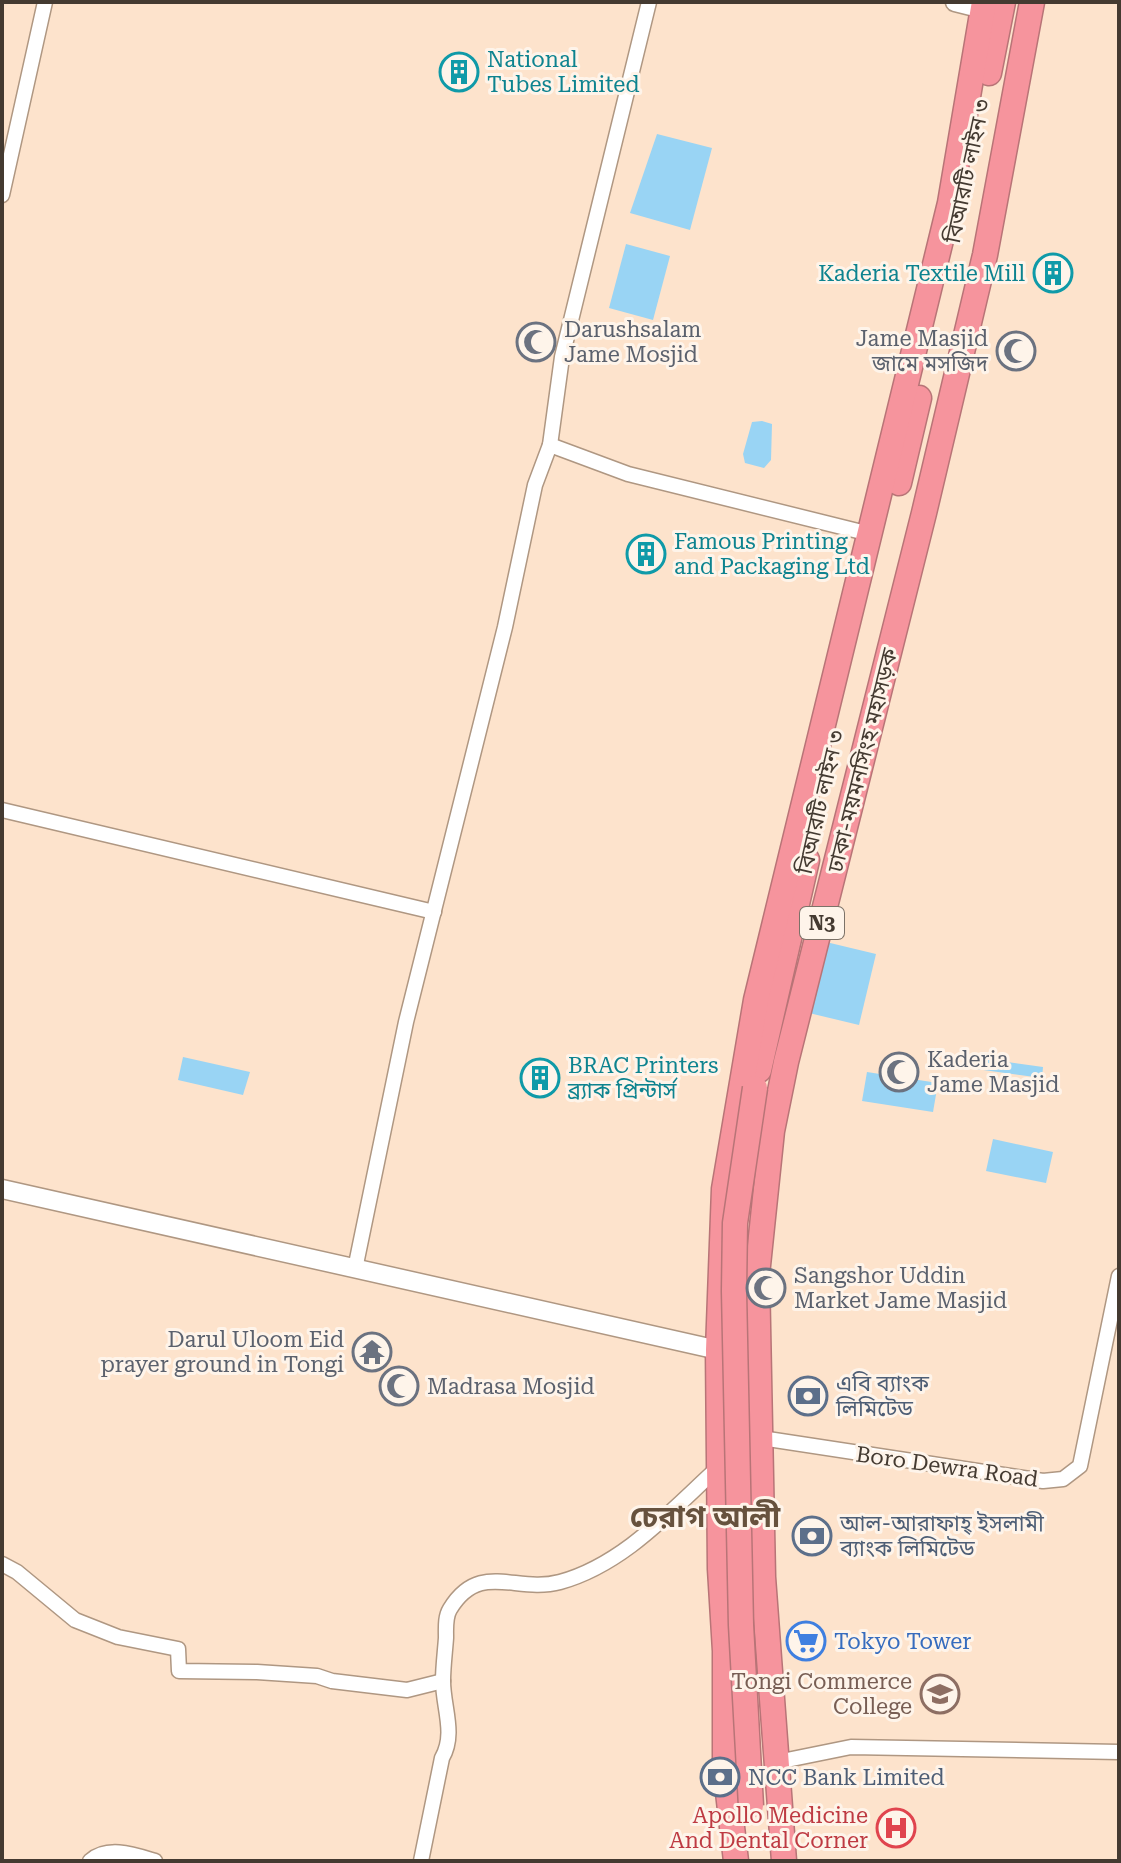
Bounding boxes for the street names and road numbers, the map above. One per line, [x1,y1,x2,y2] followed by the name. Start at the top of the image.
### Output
[940,97,995,246] street label: বিআরটি লাইন ৩
[822,645,902,876] street label: ঢাকা-ময়মনসিংহ মহাসড়ক
[792,728,849,877] street label: বিআরটি লাইন ৩
[800,907,844,939] road number: N3
[854,1441,1040,1492] street label: Boro Dewra Road

